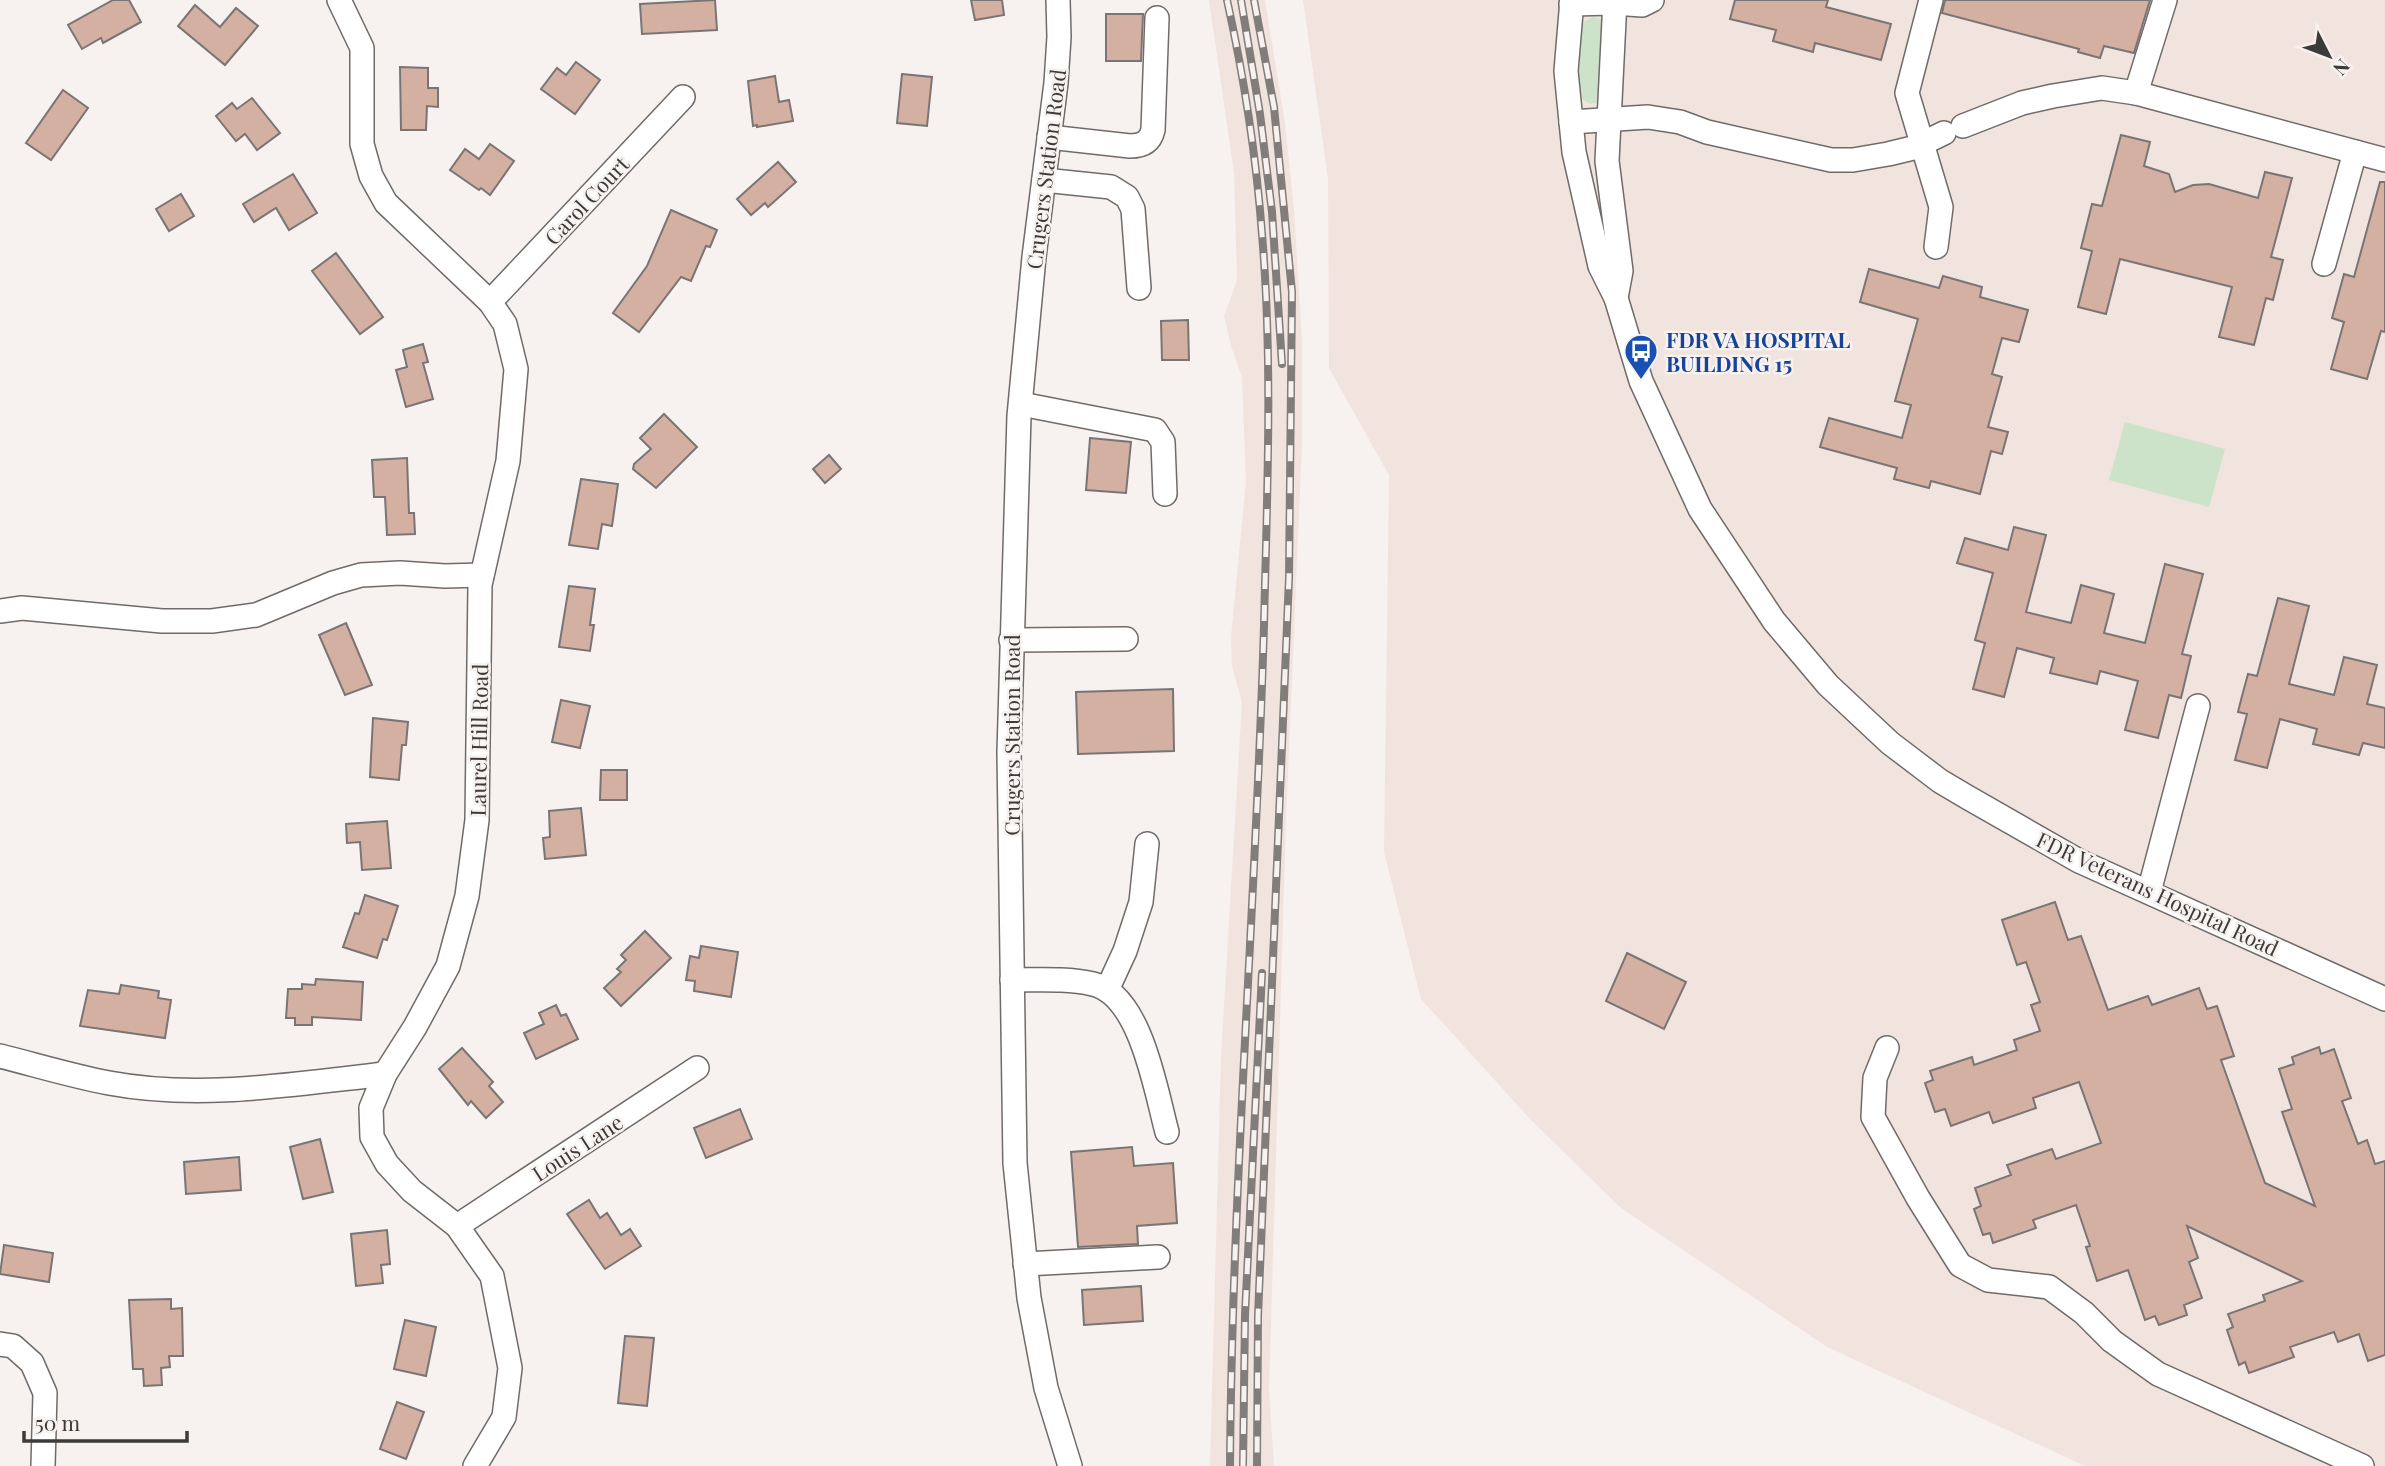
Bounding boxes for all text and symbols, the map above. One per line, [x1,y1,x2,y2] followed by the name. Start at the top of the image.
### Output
[2294,21,2364,91] north arrow
[2328,54,2357,82] text: N
[1019,67,1071,271] street label: Crugers Station Road
[538,149,635,250] street label: Carol Court
[1666,325,1851,377] place label: FDR VA HOSPITAL BUILDING 15
[1622,332,1660,381] bus stop icon: FDR VA HOSPITAL BUILDING 15
[997,634,1025,836] street label: Crugers Station Road
[463,663,493,817] street label: Laurel Hill Road
[2032,825,2284,961] street label: FDR Veterans Hospital Road
[526,1107,628,1187] street label: Louis Lane
[24,1400,187,1444] scale bar
[35,1408,81,1436] text: 50 m

